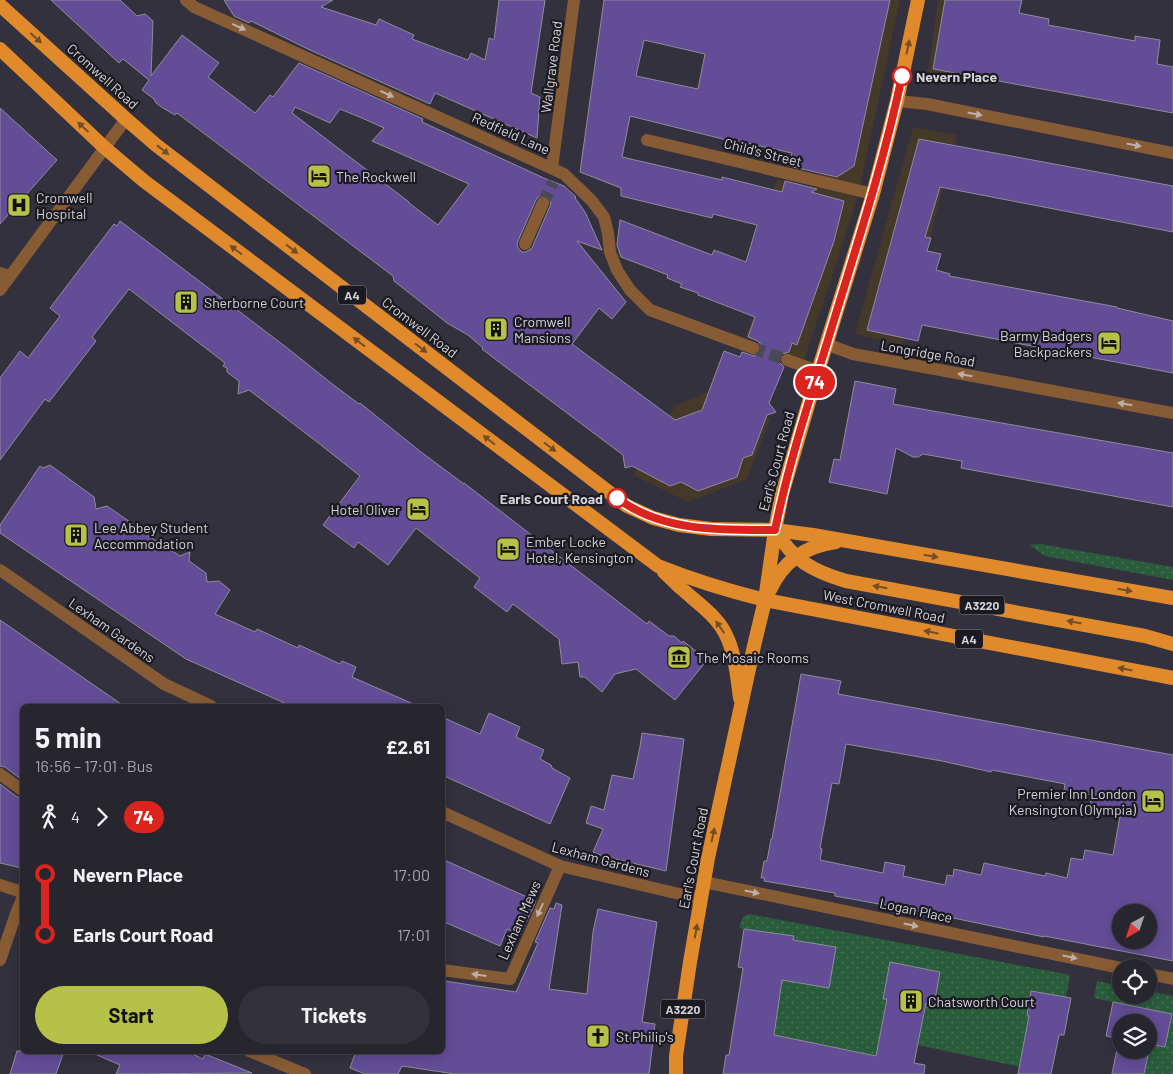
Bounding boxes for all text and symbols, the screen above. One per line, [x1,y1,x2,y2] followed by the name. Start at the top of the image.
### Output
[537,20,565,114] street label: Wallgrave Road
[232,24,246,32] one-way arrow
[30,32,42,44] one-way arrow
[904,39,912,54] one-way arrow
[64,40,142,112] street label: Cromwell Road
[892,66,912,86] marker: Nevern Place
[916,68,997,85] place label: Nevern Place
[380,90,394,98] one-way arrow
[469,108,553,158] street label: Redfield Lane
[967,110,982,118] one-way arrow
[77,121,89,133] one-way arrow
[722,134,804,170] street label: Child's Street
[1127,142,1143,150] one-way arrow
[156,145,169,156] one-way arrow
[306,163,332,189] hotel icon: The Rockwell
[336,168,416,185] place label: The Rockwell
[36,189,92,222] place label: Cromwell Hospital
[6,192,32,218] hospital icon: Cromwell Hospital
[230,244,243,255] one-way arrow
[285,244,298,255] one-way arrow
[338,286,366,304] road number: A4
[173,289,199,315] building icon: Sherborne Court
[379,293,461,361] street label: Cromwell Road
[204,294,304,311] place label: Sherborne Court
[514,313,571,346] place label: Cromwell Mansions
[483,316,509,342] building icon: Cromwell Mansions
[1000,327,1092,360] place label: Barmy Badgers Backpackers
[1096,330,1122,356] hotel icon: Barmy Badgers Backpackers
[879,336,977,370] street label: Longridge Road
[352,337,366,347] one-way arrow
[414,343,428,353] one-way arrow
[792,366,838,398] line badge: 74
[957,370,973,378] one-way arrow
[805,371,825,393] text: 74
[1117,400,1133,408] one-way arrow
[754,409,798,513] street label: Earl's Court Road
[483,434,496,445] one-way arrow
[543,442,557,452] one-way arrow
[607,488,627,508] marker: Earls Court Road
[500,490,603,507] place label: Earls Court Road
[405,496,431,522] hotel icon: Hotel Oliver
[330,501,400,518] place label: Hotel Oliver
[94,519,208,552] place label: Lee Abbey Student Accommodation
[63,522,89,548] building icon: Lee Abbey Student Accommodation
[526,533,634,566] place label: Ember Locke Hotel, Kensington
[495,536,521,562] hotel icon: Ember Locke Hotel, Kensington
[923,552,939,560] one-way arrow
[871,582,887,590] one-way arrow
[822,586,946,626] street label: West Cromwell Road
[1118,586,1134,594] one-way arrow
[66,594,158,666] street label: Lexham Gardens
[960,596,1004,614] road number: A3220
[1066,618,1082,626] one-way arrow
[715,620,725,634] one-way arrow
[923,627,939,635] one-way arrow
[955,630,983,648] road number: A4
[666,644,692,670] museum icon: The Mosaic Rooms
[696,649,809,666] place label: The Mosaic Rooms
[1118,665,1133,673] one-way arrow
[35,720,102,754] text: 5 min
[386,735,430,758] text: £2.61
[35,756,153,775] text: 16:56 – 17:01 · Bus
[1009,785,1136,818] place label: Premier Inn London Kensington (Olympia)
[1140,788,1166,814] hotel icon: Premier Inn London Kensington (Olympia)
[35,803,63,831] icon: walk
[88,803,116,831] icon: forward
[134,806,154,828] text: 74
[675,806,711,910] street label: Earl's Court Road
[71,807,80,826] text: 4
[710,826,718,842] one-way arrow
[550,838,652,880] street label: Lexham Gardens
[73,863,183,886] text: Nevern Place
[393,865,430,884] text: 17:00
[494,878,544,962] street label: Lexham Mews
[744,888,759,896] one-way arrow
[878,894,954,926] street label: Logan Place
[535,903,543,917] one-way arrow
[1112,904,1158,949] north arrow
[1112,904,1157,1059] map controls
[903,921,918,929] one-way arrow
[692,922,700,938] one-way arrow
[73,923,213,946] text: Earls Court Road
[397,925,430,944] text: 17:01
[1063,954,1079,962] one-way arrow
[1112,959,1157,1004] button: locate
[470,970,486,978] one-way arrow
[35,986,228,1044] button: Start
[238,986,430,1044] button: Tickets
[898,988,924,1014] building icon: Chatsworth Court
[928,993,1035,1010] place label: Chatsworth Court
[660,1000,706,1019] road number: A3220
[1112,1014,1157,1059] button: layers
[585,1023,611,1049] church icon: St Philip's
[616,1028,674,1045] place label: St Philip's

